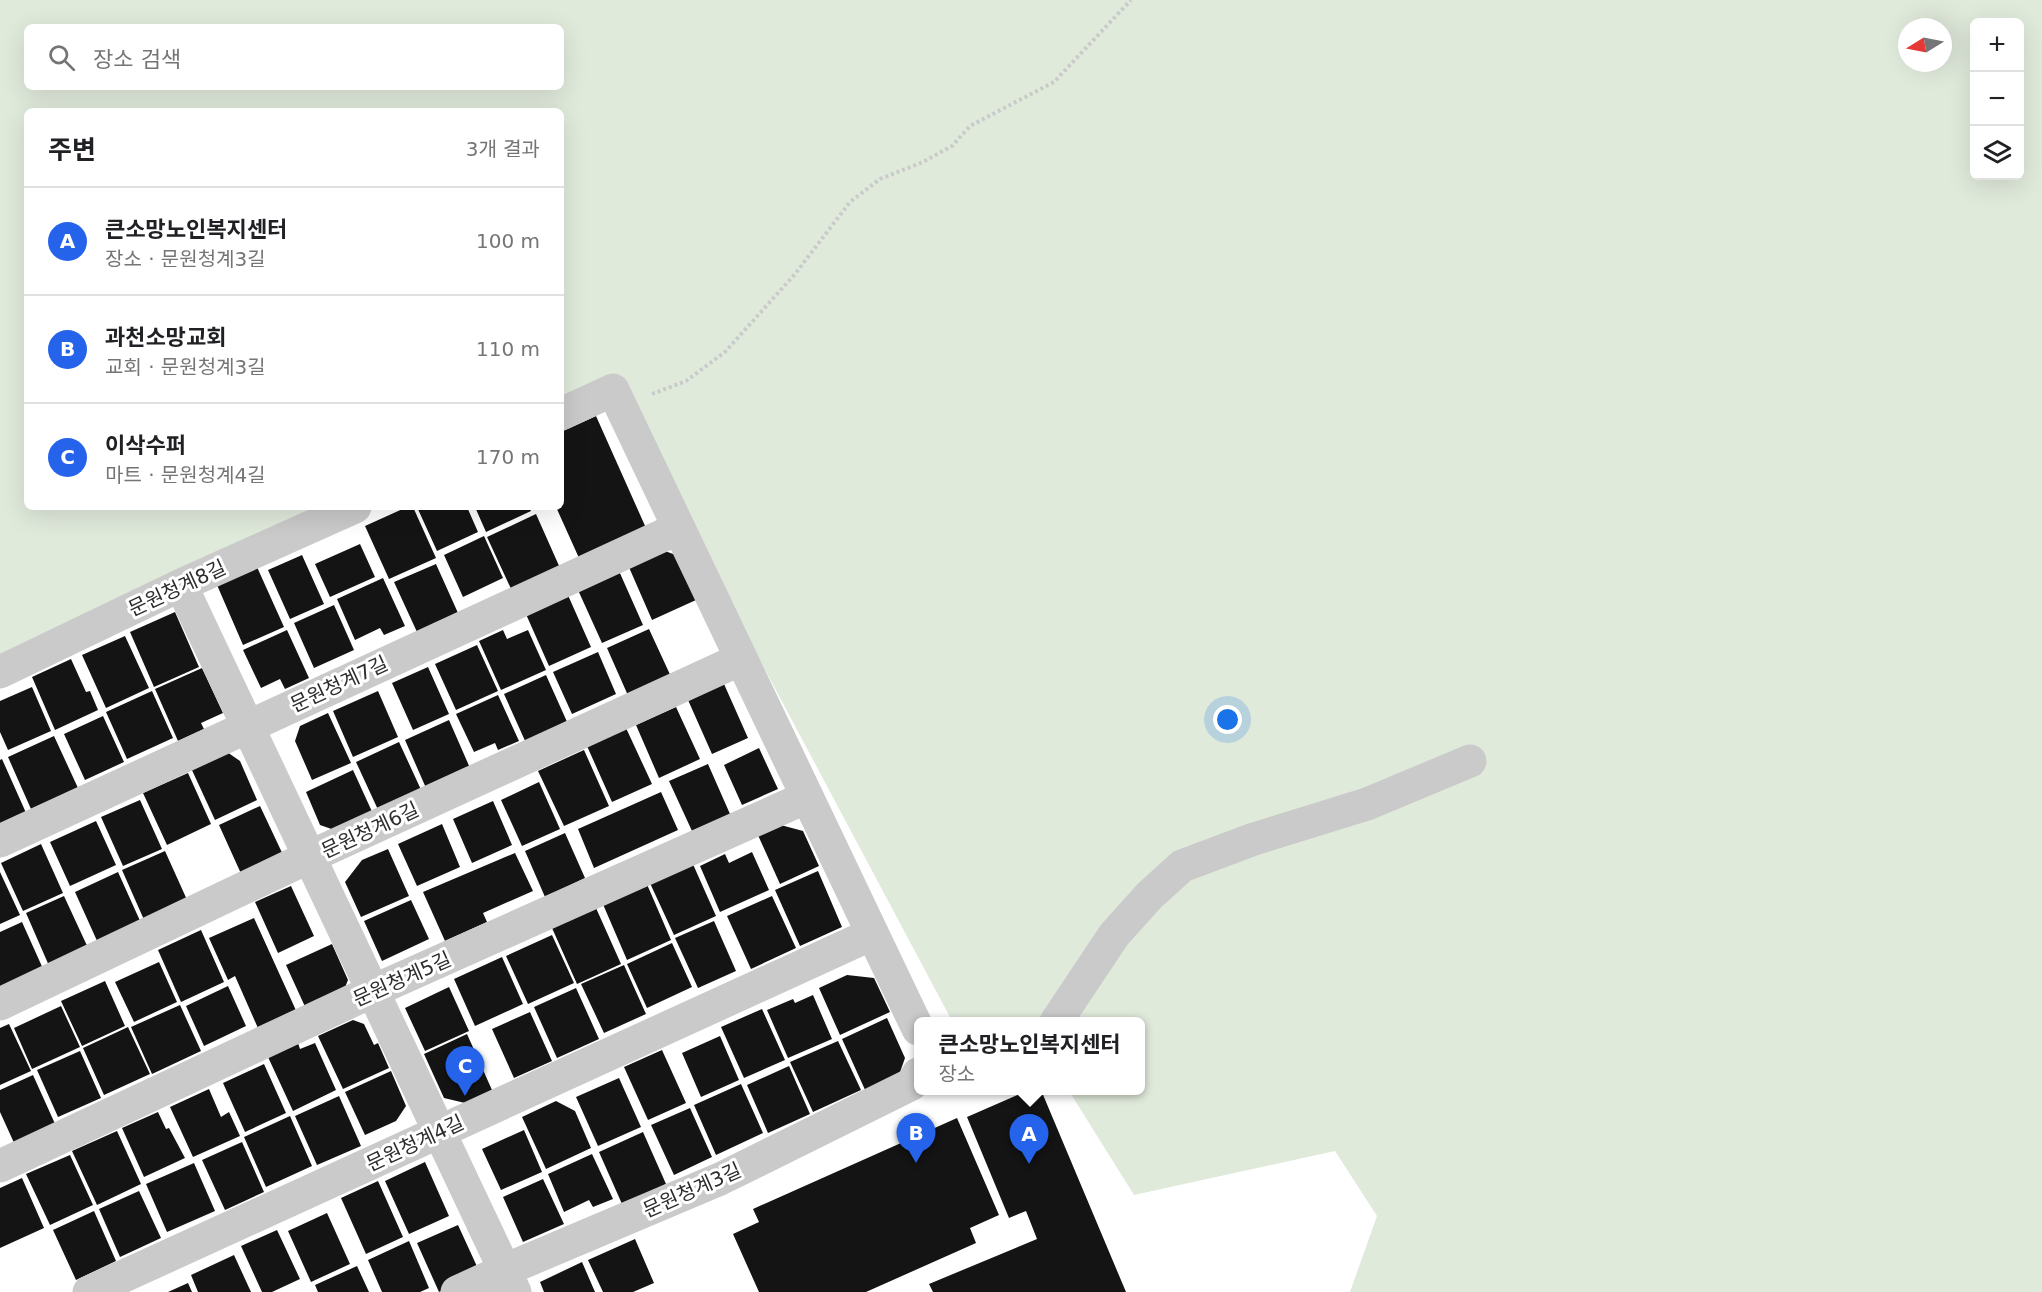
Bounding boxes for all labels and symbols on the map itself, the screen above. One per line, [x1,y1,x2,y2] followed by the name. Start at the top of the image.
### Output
[1898,18,1952,72] north arrow
[124,555,230,621] street label: 문원청계8길
[286,651,392,717] street label: 문원청계7길
[1213,705,1242,734] your location
[317,797,423,863] street label: 문원청계6길
[349,947,455,1011] street label: 문원청계5길
[446,1046,484,1096] pin: C
[362,1110,468,1176] street label: 문원청계4길
[896,1114,936,1163] pin: B
[1010,1114,1048,1164] pin: A
[639,1158,745,1222] street label: 문원청계3길

